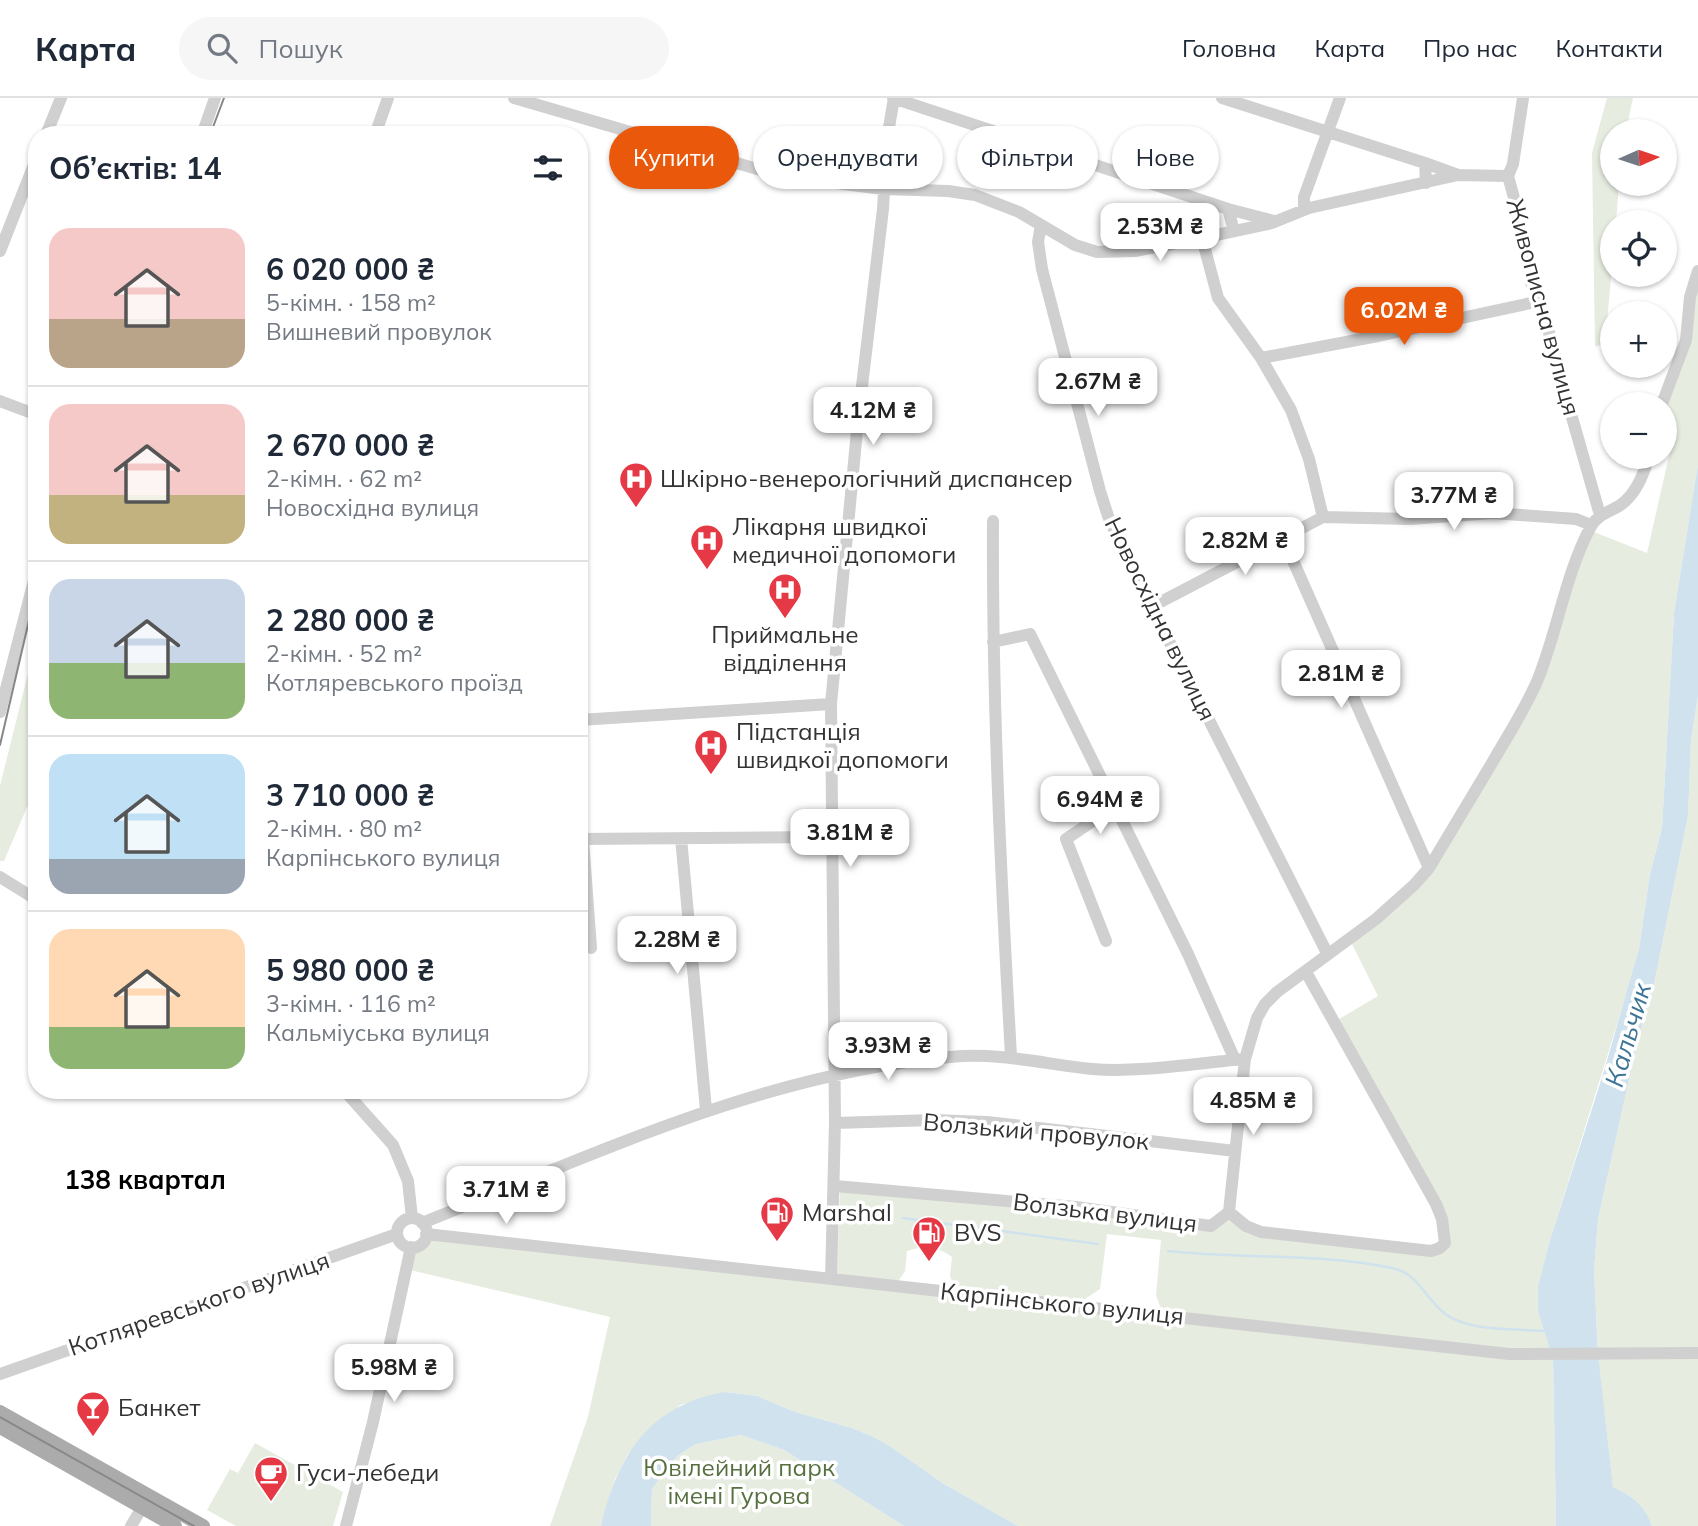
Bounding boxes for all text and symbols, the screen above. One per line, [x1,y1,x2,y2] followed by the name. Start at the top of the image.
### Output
[179,17,669,80] search box
[35,28,137,69] text: Карта
[203,29,241,67] icon: search
[259,32,343,65] text: Пошук
[1182,33,1276,63] text: Головна
[1314,33,1385,63] text: Карта
[1423,33,1517,63] text: Про нас
[1555,33,1663,63] text: Контакти
[1600,119,1676,196] north arrow
[1600,119,1677,469] map controls
[609,126,739,189] chip: Купити
[753,126,943,189] chip: Орендувати
[957,126,1098,189] chip: Фільтри
[1112,126,1219,189] chip: Нове
[49,149,221,187] text: Об’єктів: 14
[529,149,567,187] icon: filters
[1501,195,1587,418] street label: Живописна вулиця
[1095,204,1225,263] pin: 2.53M ₴
[1600,210,1677,287] button: locate
[1116,211,1204,240] text: 2.53M ₴
[266,250,435,288] text: 6 020 000 ₴
[105,256,189,340] icon: home
[266,288,436,317] text: 5-кімн. · 158 m²
[1339,288,1469,347] pin: 6.02M ₴
[1360,295,1448,324] text: 6.02M ₴
[1600,301,1677,378] button: +
[266,317,492,346] text: Вишневий провулок
[1033,358,1163,418] pin: 2.67M ₴
[1054,366,1142,395] text: 2.67M ₴
[808,388,938,447] pin: 4.12M ₴
[1600,392,1677,469] button: −
[829,395,917,424] text: 4.12M ₴
[266,426,435,464] text: 2 670 000 ₴
[105,432,189,516] icon: home
[617,460,655,509] hospital icon: Шкірно-венерологічний диспансер
[660,463,1073,493] place label: Шкірно-венерологічний диспансер
[266,464,422,493] text: 2-кімн. · 62 m²
[1389,472,1519,532] pin: 3.77M ₴
[1410,480,1498,509] text: 3.77M ₴
[266,493,479,522] text: Новосхідна вулиця
[732,511,956,569] place label: Лікарня швидкої медичної допомоги
[1099,512,1223,725] street label: Новосхідна вулиця
[1180,518,1310,577] pin: 2.82M ₴
[688,522,726,571] hospital icon: Лікарня швидкої медичної допомоги
[1201,525,1289,554] text: 2.82M ₴
[766,571,804,620] hospital icon: Приймальне відділення
[266,601,435,639] text: 2 280 000 ₴
[105,607,189,691] icon: home
[711,619,859,677] place label: Приймальне відділення
[266,639,422,668] text: 2-кімн. · 52 m²
[1276,650,1406,710] pin: 2.81M ₴
[1297,658,1385,687] text: 2.81M ₴
[266,668,523,697] text: Котляревського проїзд
[736,716,949,774] place label: Підстанція швидкої допомоги
[692,727,730,776] hospital icon: Підстанція швидкої допомоги
[266,776,435,814] text: 3 710 000 ₴
[1035,776,1165,836] pin: 6.94M ₴
[105,782,189,866] icon: home
[1056,784,1144,813] text: 6.94M ₴
[785,810,915,869] pin: 3.81M ₴
[266,814,422,843] text: 2-кімн. · 80 m²
[806,817,894,846] text: 3.81M ₴
[266,843,500,872] text: Карпінського вулиця
[612,916,742,976] pin: 2.28M ₴
[633,924,721,953] text: 2.28M ₴
[266,951,435,989] text: 5 980 000 ₴
[105,957,189,1041] icon: home
[1597,978,1658,1091] water label: Кальчик
[266,989,436,1018] text: 3-кімн. · 116 m²
[266,1018,490,1047] text: Кальміуська вулиця
[823,1023,953,1082] pin: 3.93M ₴
[844,1030,932,1059] text: 3.93M ₴
[1188,1077,1318,1137] pin: 4.85M ₴
[1209,1085,1297,1114] text: 4.85M ₴
[922,1106,1150,1156] street label: Волзький провулок
[64,1163,226,1196] district label: 138 квартал
[441,1166,571,1226] pin: 3.71M ₴
[462,1174,550,1203] text: 3.71M ₴
[1011,1186,1199,1238] street label: Волзька вулиця
[758,1194,796,1243] fuel station icon: Marshal
[802,1197,892,1227] place label: Marshal
[910,1214,948,1263] fuel station icon: BVS
[954,1217,1002,1247] place label: BVS
[64,1244,333,1362] street label: Котляревського вулиця
[939,1275,1185,1331] street label: Карпінського вулиця
[329,1344,459,1404] pin: 5.98M ₴
[350,1352,438,1381] text: 5.98M ₴
[74,1389,112,1438] bar icon: Банкет
[118,1392,200,1422] place label: Банкет
[643,1452,835,1510] park label: Ювілейний парк імені Гурова
[252,1454,290,1503] cafe icon: Гуси-лебеди
[296,1457,439,1487] place label: Гуси-лебеди

